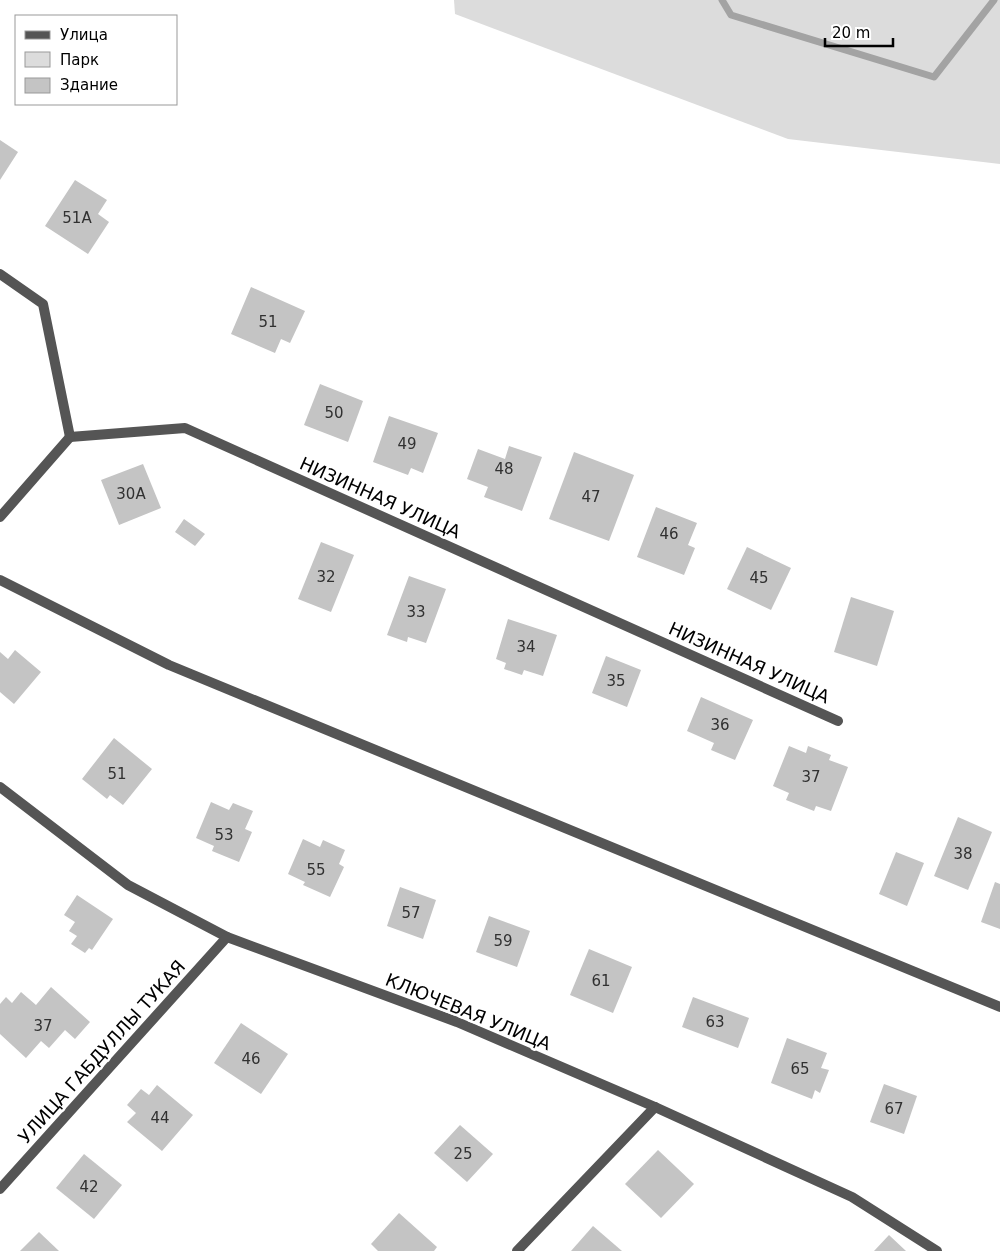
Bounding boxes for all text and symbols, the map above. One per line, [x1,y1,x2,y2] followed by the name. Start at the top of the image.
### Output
[15,15,178,105] legend
[825,15,892,47] scale bar
[832,24,870,42] text: 20 m
[60,26,108,44] text: Улица
[60,51,99,69] text: Парк
[60,76,118,94] text: Здание
[62,209,92,227] house number: 51А
[258,313,278,331] house number: 51
[324,404,344,422] house number: 50
[397,435,417,453] house number: 49
[297,453,465,543] street label: НИЗИННАЯ УЛИЦА
[494,460,514,478] house number: 48
[116,485,146,503] house number: 30А
[581,488,601,506] house number: 47
[659,525,679,543] house number: 46
[316,568,336,586] house number: 32
[749,569,769,587] house number: 45
[406,603,426,621] house number: 33
[666,618,834,708] street label: НИЗИННАЯ УЛИЦА
[516,638,536,656] house number: 34
[606,672,626,690] house number: 35
[710,716,730,734] house number: 36
[107,765,127,783] house number: 51
[801,768,821,786] house number: 37
[214,826,234,844] house number: 53
[953,845,973,863] house number: 38
[306,861,326,879] house number: 55
[401,904,421,922] house number: 57
[493,932,513,950] house number: 59
[14,956,189,1147] street label: УЛИЦА ГАБДУЛЛЫ ТУКАЯ
[382,969,555,1055] street label: КЛЮЧЕВАЯ УЛИЦА
[591,972,611,990] house number: 61
[705,1013,725,1031] house number: 63
[33,1017,53,1035] house number: 37
[241,1050,261,1068] house number: 46
[790,1060,810,1078] house number: 65
[884,1100,904,1118] house number: 67
[150,1109,170,1127] house number: 44
[453,1145,473,1163] house number: 25
[79,1178,99,1196] house number: 42

